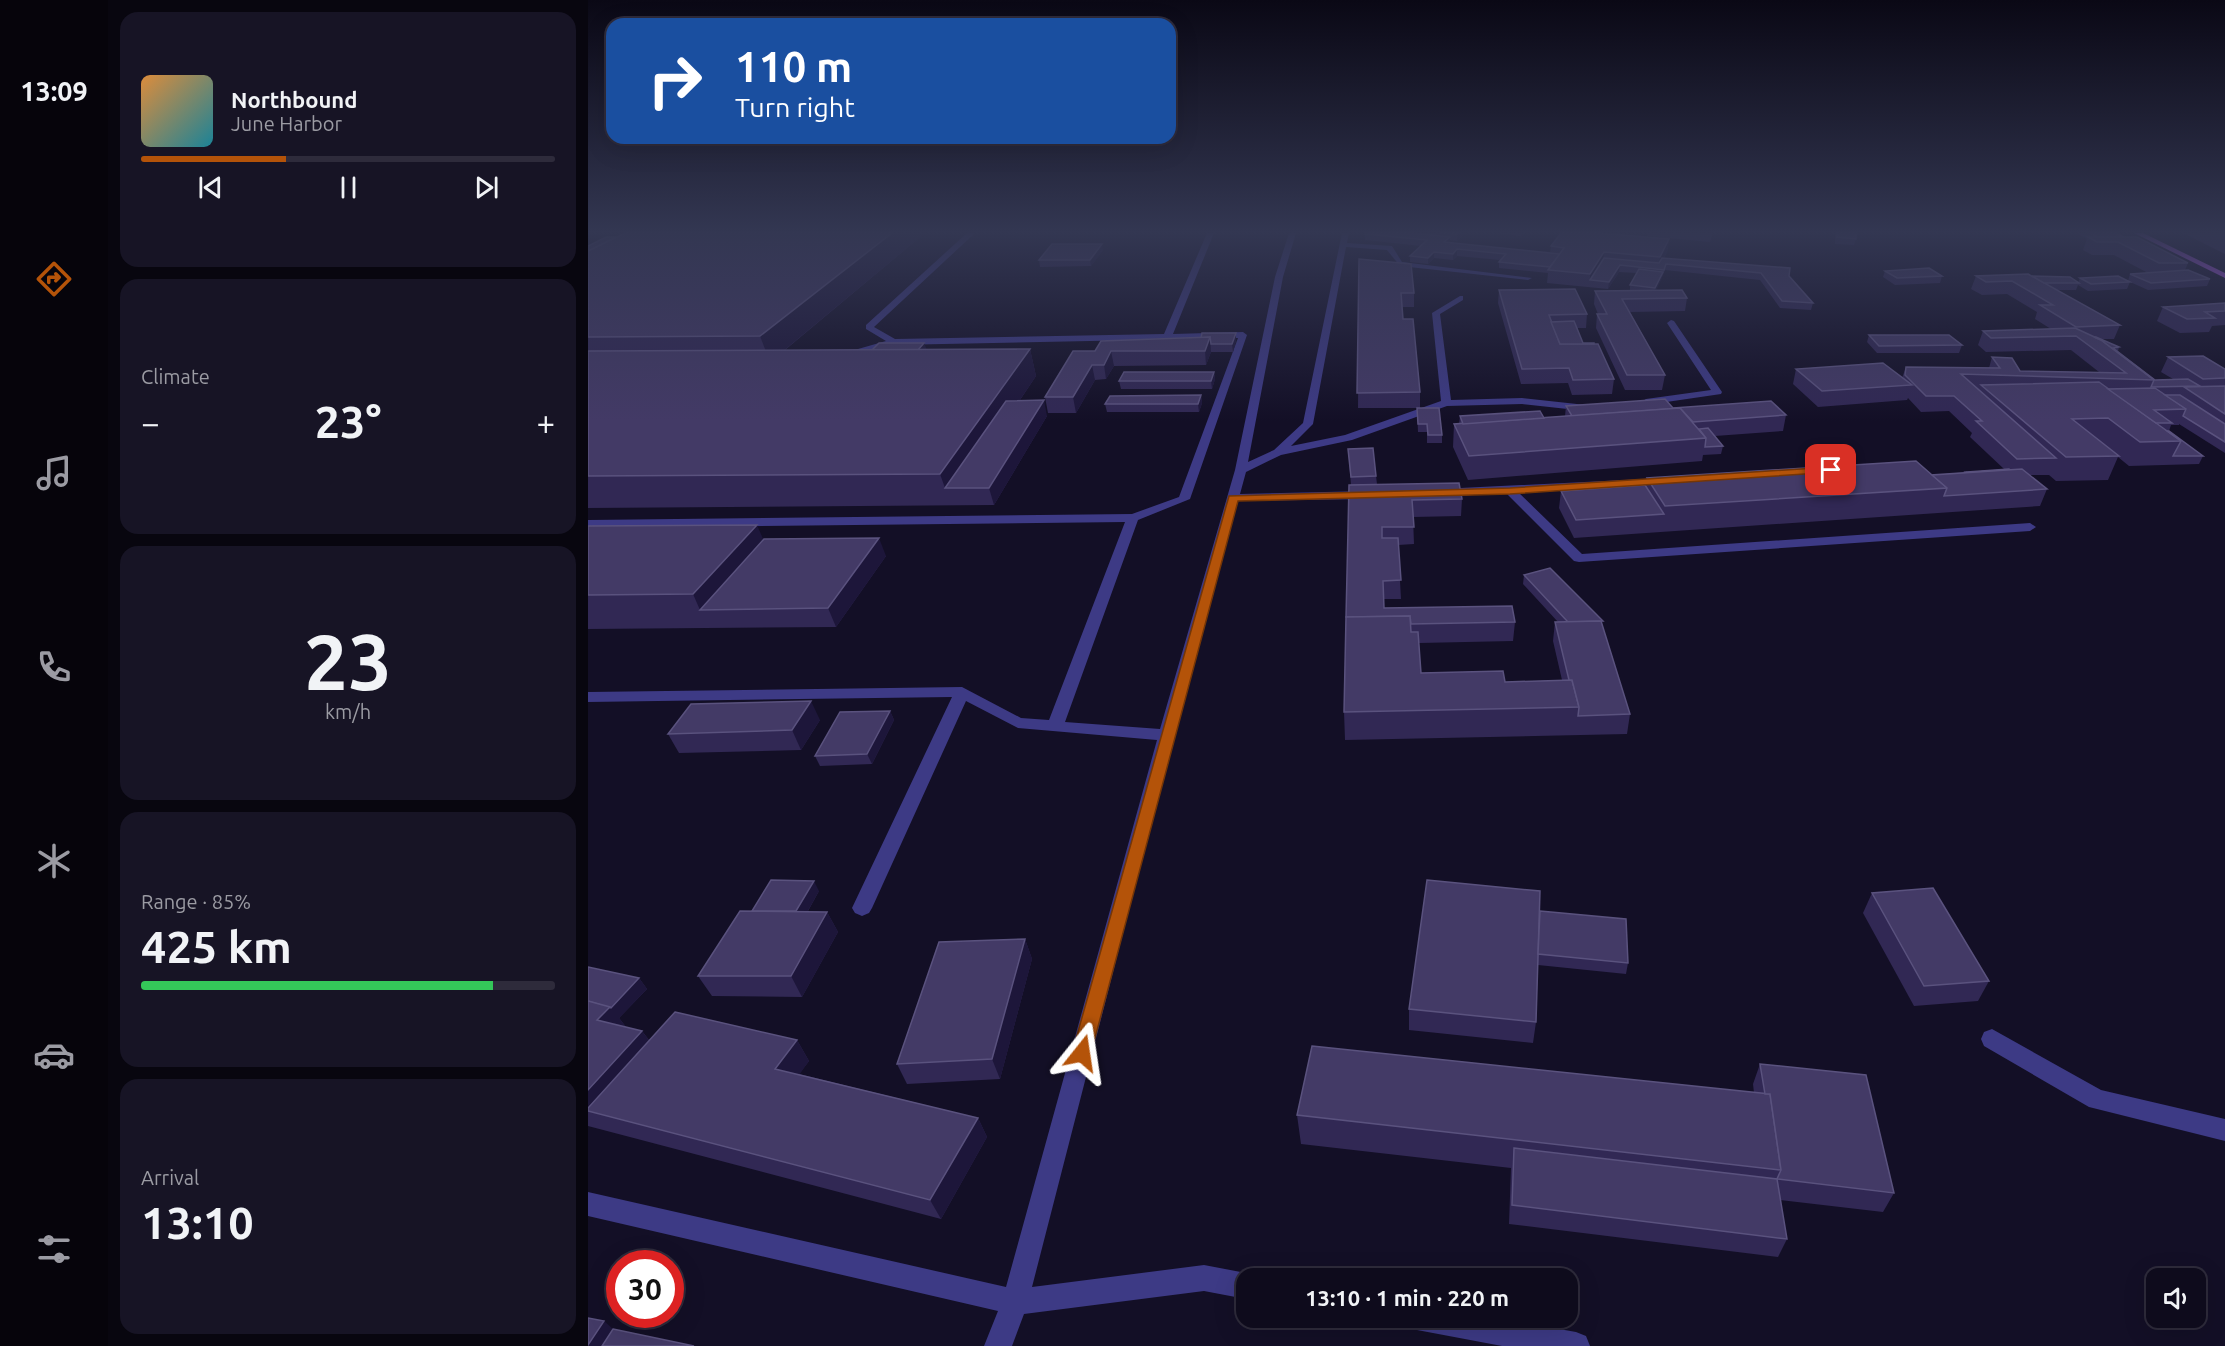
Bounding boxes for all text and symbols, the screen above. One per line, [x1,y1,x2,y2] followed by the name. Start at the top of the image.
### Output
[636,42,714,120] icon: right
[735,43,852,90] text: 110 m
[20,76,88,106] text: 13:09
[231,87,357,112] text: Northbound
[735,92,855,122] text: Turn right
[231,112,342,135] text: June Harbor
[194,171,227,204] icon: previous
[332,171,365,204] icon: pause
[470,171,503,204] icon: next
[33,258,75,300] icon: directions
[141,365,210,388] text: Climate
[315,396,381,447] text: 23°
[141,404,160,441] text: −
[536,404,555,441] text: +
[1805,444,1856,495] pin
[33,452,75,494] icon: music
[1814,453,1847,486] icon: arrive
[304,617,392,705] text: 23
[33,646,75,688] icon: phone
[325,700,371,723] text: km/h
[33,840,75,882] icon: climate
[141,890,251,913] text: Range · 85%
[141,921,292,972] text: 425 km
[1050,1021,1114,1085] position arrow
[33,1034,75,1076] icon: car
[141,1166,199,1189] text: Arrival
[141,1197,254,1248] text: 13:10
[33,1228,75,1270] icon: filters
[606,1250,684,1328] speed limit sign: 30
[2146,1268,2206,1328] map controls
[2146,1268,2206,1328] button: sound
[1305,1285,1509,1310] text: 13:10 · 1 min · 220 m

